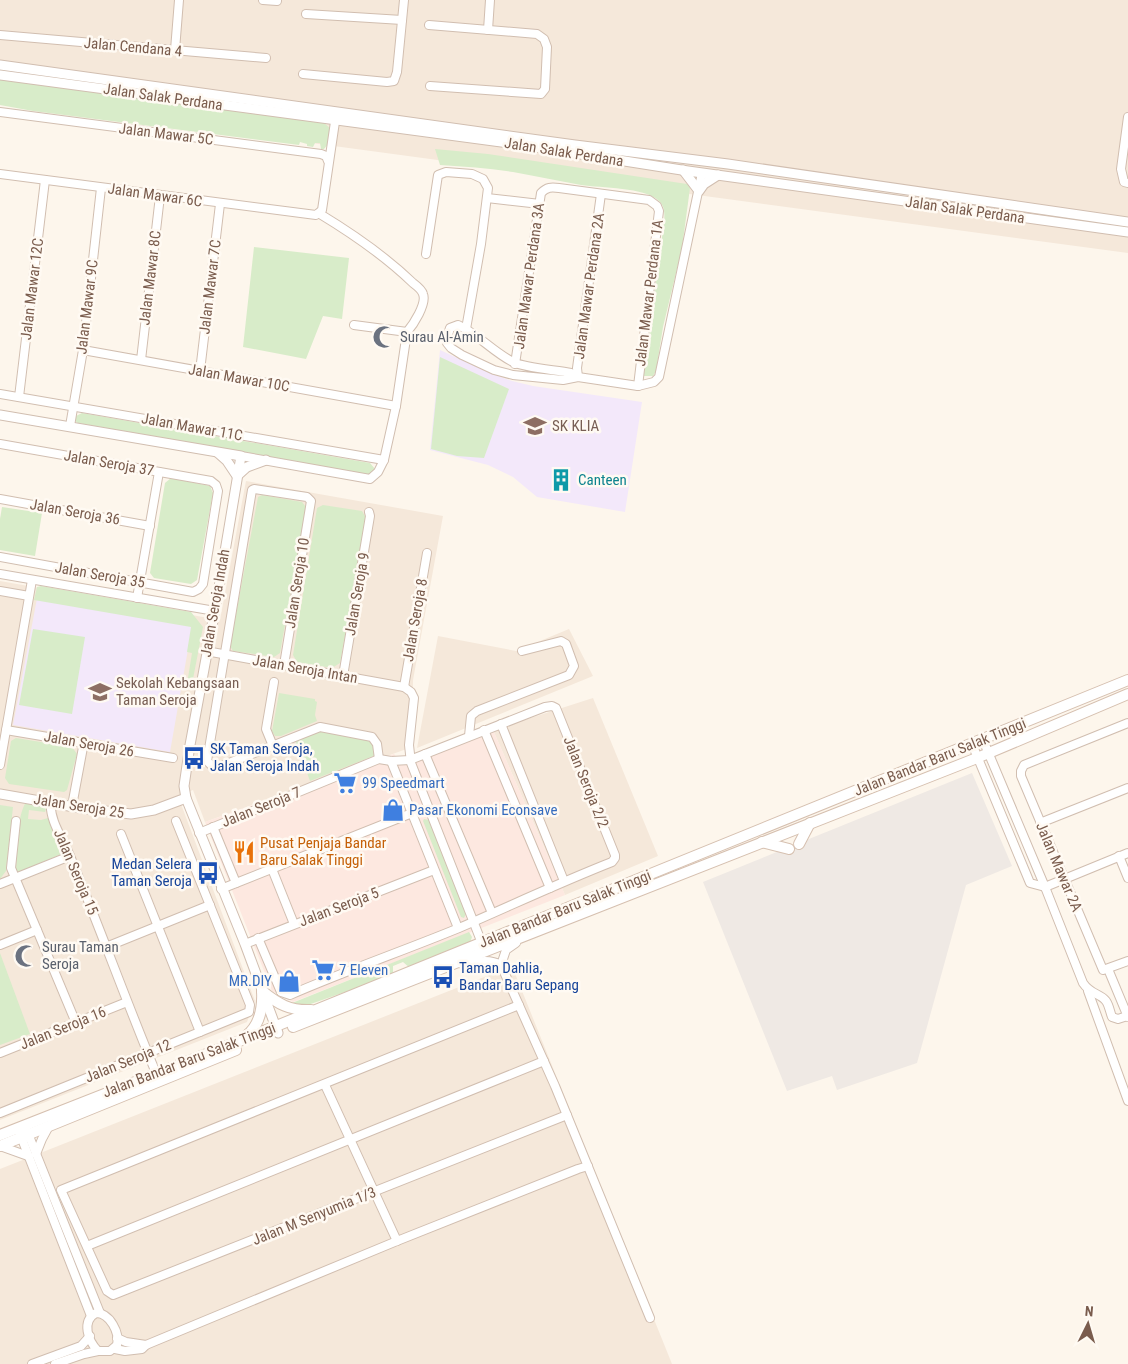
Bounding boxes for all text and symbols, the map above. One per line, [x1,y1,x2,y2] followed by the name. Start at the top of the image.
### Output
[83,34,183,60] street label: Jalan Cendana 4
[102,80,224,114] street label: Jalan Salak Perdana
[118,119,214,149] street label: Jalan Mawar 5C
[503,134,625,170] street label: Jalan Salak Perdana
[107,179,203,211] street label: Jalan Mawar 6C
[904,193,1026,227] street label: Jalan Salak Perdana
[510,201,548,350] street label: Jalan Mawar Perdana 3A
[570,211,608,360] street label: Jalan Mawar Perdana 2A
[631,218,667,367] street label: Jalan Mawar Perdana 1A
[135,230,165,326] street label: Jalan Mawar 8C
[17,237,47,341] street label: Jalan Mawar 12C
[195,239,225,335] street label: Jalan Mawar 7C
[72,259,102,355] street label: Jalan Mawar 9C
[371,324,397,350] mosque icon: Surau Al-Amin
[400,328,484,346] place label: Surau Al-Amin
[187,360,291,396] street label: Jalan Mawar 10C
[140,409,244,445] street label: Jalan Mawar 11C
[522,413,548,439] school or university icon: SK KLIA
[552,417,600,435] place label: SK KLIA
[62,446,156,480] street label: Jalan Seroja 37
[548,467,574,493] building icon: Canteen
[578,471,627,489] place label: Canteen
[28,495,122,529] street label: Jalan Seroja 36
[281,536,313,630] street label: Jalan Seroja 10
[197,548,233,658] street label: Jalan Seroja Indah
[341,551,373,637] street label: Jalan Seroja 9
[53,558,147,592] street label: Jalan Seroja 35
[399,577,431,663] street label: Jalan Seroja 8
[251,651,359,687] street label: Jalan Seroja Intan
[116,674,239,709] place label: Sekolah Kebangsaan Taman Seroja
[87,679,113,705] school or university icon: Sekolah Kebangsaan Taman Seroja
[851,714,1029,800] street label: Jalan Bandar Baru Salak Tinggi
[42,727,136,761] street label: Jalan Seroja 26
[560,734,612,830] street label: Jalan Seroja 2/2
[210,740,319,775] place label: SK Taman Seroja, Jalan Seroja Indah
[181,745,207,771] bus stop icon: SK Taman Seroja, Jalan Seroja Indah
[332,770,358,796] supermarket icon: 99 Speedmart
[362,774,445,792] place label: 99 Speedmart
[219,783,303,831] street label: Jalan Seroja 7
[32,790,126,822] street label: Jalan Seroja 25
[380,797,406,823] shop icon: Pasar Ekonomi Econsave
[409,801,557,819] place label: Pasar Ekonomi Econsave
[1032,820,1086,915] street label: Jalan Mawar 2A
[50,826,102,918] street label: Jalan Seroja 15
[260,834,387,869] place label: Pusat Penjaja Bandar Baru Salak Tinggi
[231,839,257,865] restaurant icon: Pusat Penjaja Bandar Baru Salak Tinggi
[111,855,192,890] place label: Medan Selera Taman Seroja
[195,860,221,886] bus stop icon: Medan Selera Taman Seroja
[476,866,654,952] street label: Jalan Bandar Baru Salak Tinggi
[297,884,381,930] street label: Jalan Seroja 5
[42,938,119,973] place label: Surau Taman Seroja
[13,943,39,969] mosque icon: Surau Taman Seroja
[310,957,336,983] supermarket icon: 7 Eleven
[459,959,579,994] place label: Taman Dahlia, Bandar Baru Sepang
[339,961,388,979] place label: 7 Eleven
[430,964,456,990] bus stop icon: Taman Dahlia, Bandar Baru Sepang
[276,968,302,994] shop icon: MR.DIY
[229,972,272,990] place label: MR.DIY
[17,1003,109,1053] street label: Jalan Seroja 16
[100,1019,278,1101] street label: Jalan Bandar Baru Salak Tinggi
[82,1036,174,1086] street label: Jalan Seroja 12
[249,1183,379,1249] street label: Jalan M Senyumia 1/3
[1063,1299,1113,1349] north arrow
[1084,1303,1094,1319] text: N

